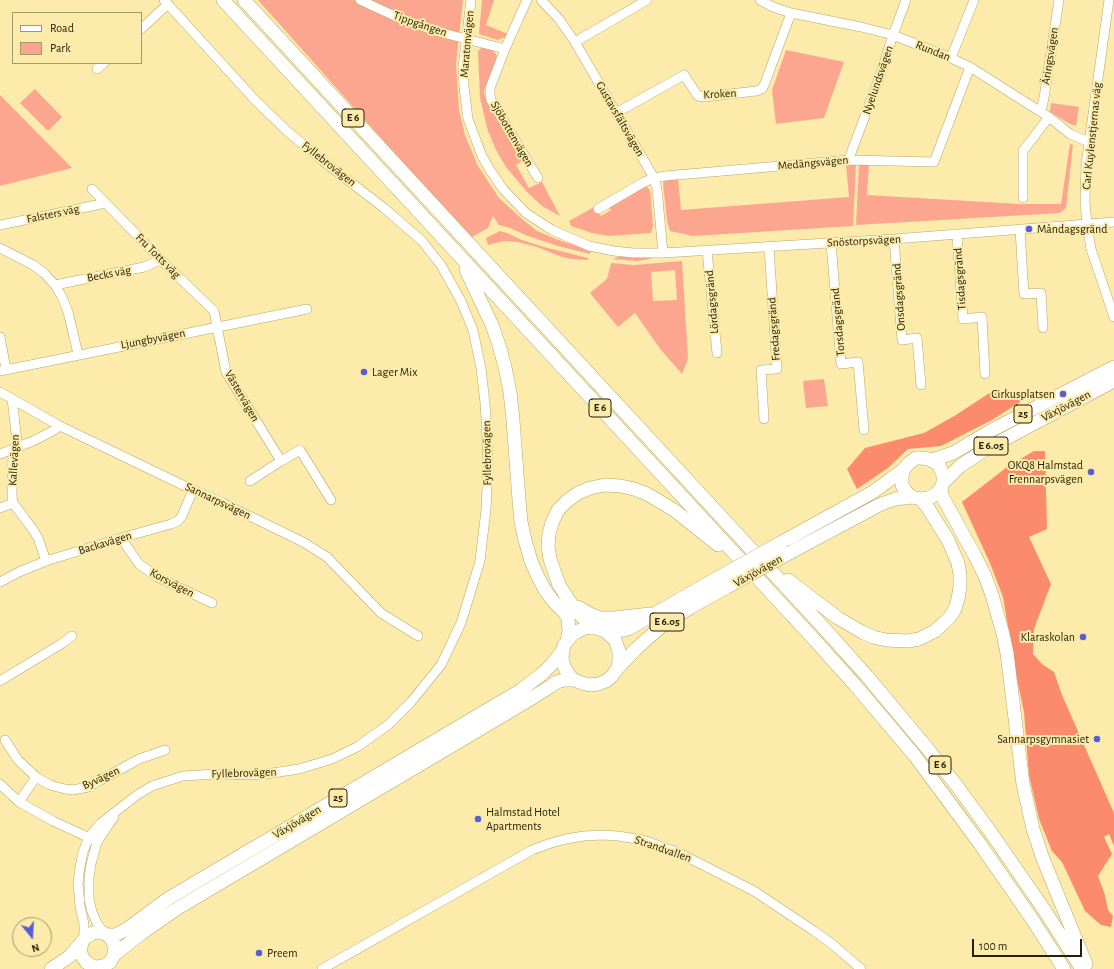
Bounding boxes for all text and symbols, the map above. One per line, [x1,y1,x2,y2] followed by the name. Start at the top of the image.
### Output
[391,8,449,40] street label: Tippgången
[457,10,477,78] street label: Maratonvägen
[12,12,142,64] legend
[50,22,74,34] text: Road
[1038,26,1062,86] street label: Äringsvägen
[913,37,953,65] street label: Rundan
[50,42,71,54] text: Park
[859,44,897,116] street label: Nyelundsvägen
[593,79,647,159] street label: Gustavsfältsvägen
[1079,82,1105,190] street label: Carl Kuylenstjernas väg
[703,86,737,102] street label: Kroken
[487,99,537,169] street label: Sjöbottenvägen
[342,109,364,127] road number: E 6
[299,138,359,190] street label: Fyllebrovägen
[777,153,849,173] street label: Medängsvägen
[25,201,81,227] street label: Falsters väg
[1037,222,1107,236] place label: Måndagsgränd
[1024,224,1034,234] marker: Måndagsgränd
[132,230,184,282] street label: Fru Totts väg
[827,232,901,250] street label: Snöstorpsvägen
[951,247,969,311] street label: Tisdagsgränd
[86,263,132,285] street label: Becks väg
[889,263,909,331] street label: Onsdagsgränd
[702,270,722,334] street label: Lördagsgränd
[828,287,848,357] street label: Torsdagsgränd
[765,297,783,361] street label: Fredagsgränd
[120,326,186,352] street label: Ljungbyvägen
[372,365,417,379] place label: Lager Mix
[359,367,369,377] marker: Lager Mix
[221,368,263,424] street label: Västervägen
[991,387,1055,401] place label: Cirkusplatsen
[1039,387,1093,425] street label: Växjövägen
[1058,389,1068,399] marker: Cirkusplatsen
[589,399,611,417] road number: E 6
[1014,405,1032,423] road number: 25
[479,420,495,486] street label: Fyllebrovägen
[5,434,23,486] street label: Kallevägen
[974,437,1008,455] road number: E 6.05
[1008,458,1083,486] place label: OKQ8 Halmstad Frennarpsvägen
[1086,467,1096,477] marker: OKQ8 Halmstad Frennarpsvägen
[183,479,253,523] street label: Sannarpsvägen
[76,528,134,558] street label: Backavägen
[731,552,785,590] street label: Växjövägen
[147,565,197,601] street label: Korsvägen
[650,613,684,631] road number: E 6.05
[1021,630,1075,644] place label: Klaraskolan
[1078,632,1088,642] marker: Klaraskolan
[997,732,1089,746] place label: Sannarpsgymnasiet
[1092,734,1102,744] marker: Sannarpsgymnasiet
[929,756,951,774] road number: E 6
[80,763,122,793] street label: Byvägen
[211,765,277,781] street label: Fyllebrovägen
[329,789,347,807] road number: 25
[270,802,324,842] street label: Växjövägen
[486,805,560,833] place label: Halmstad Hotel Apartments
[473,814,483,824] marker: Halmstad Hotel Apartments
[633,833,693,865] street label: Strandvallen
[12,917,52,957] north arrow
[974,931,1084,957] scale bar
[979,940,1007,952] text: 100 m
[30,942,41,954] text: N
[267,946,298,960] place label: Preem
[254,948,264,958] marker: Preem

